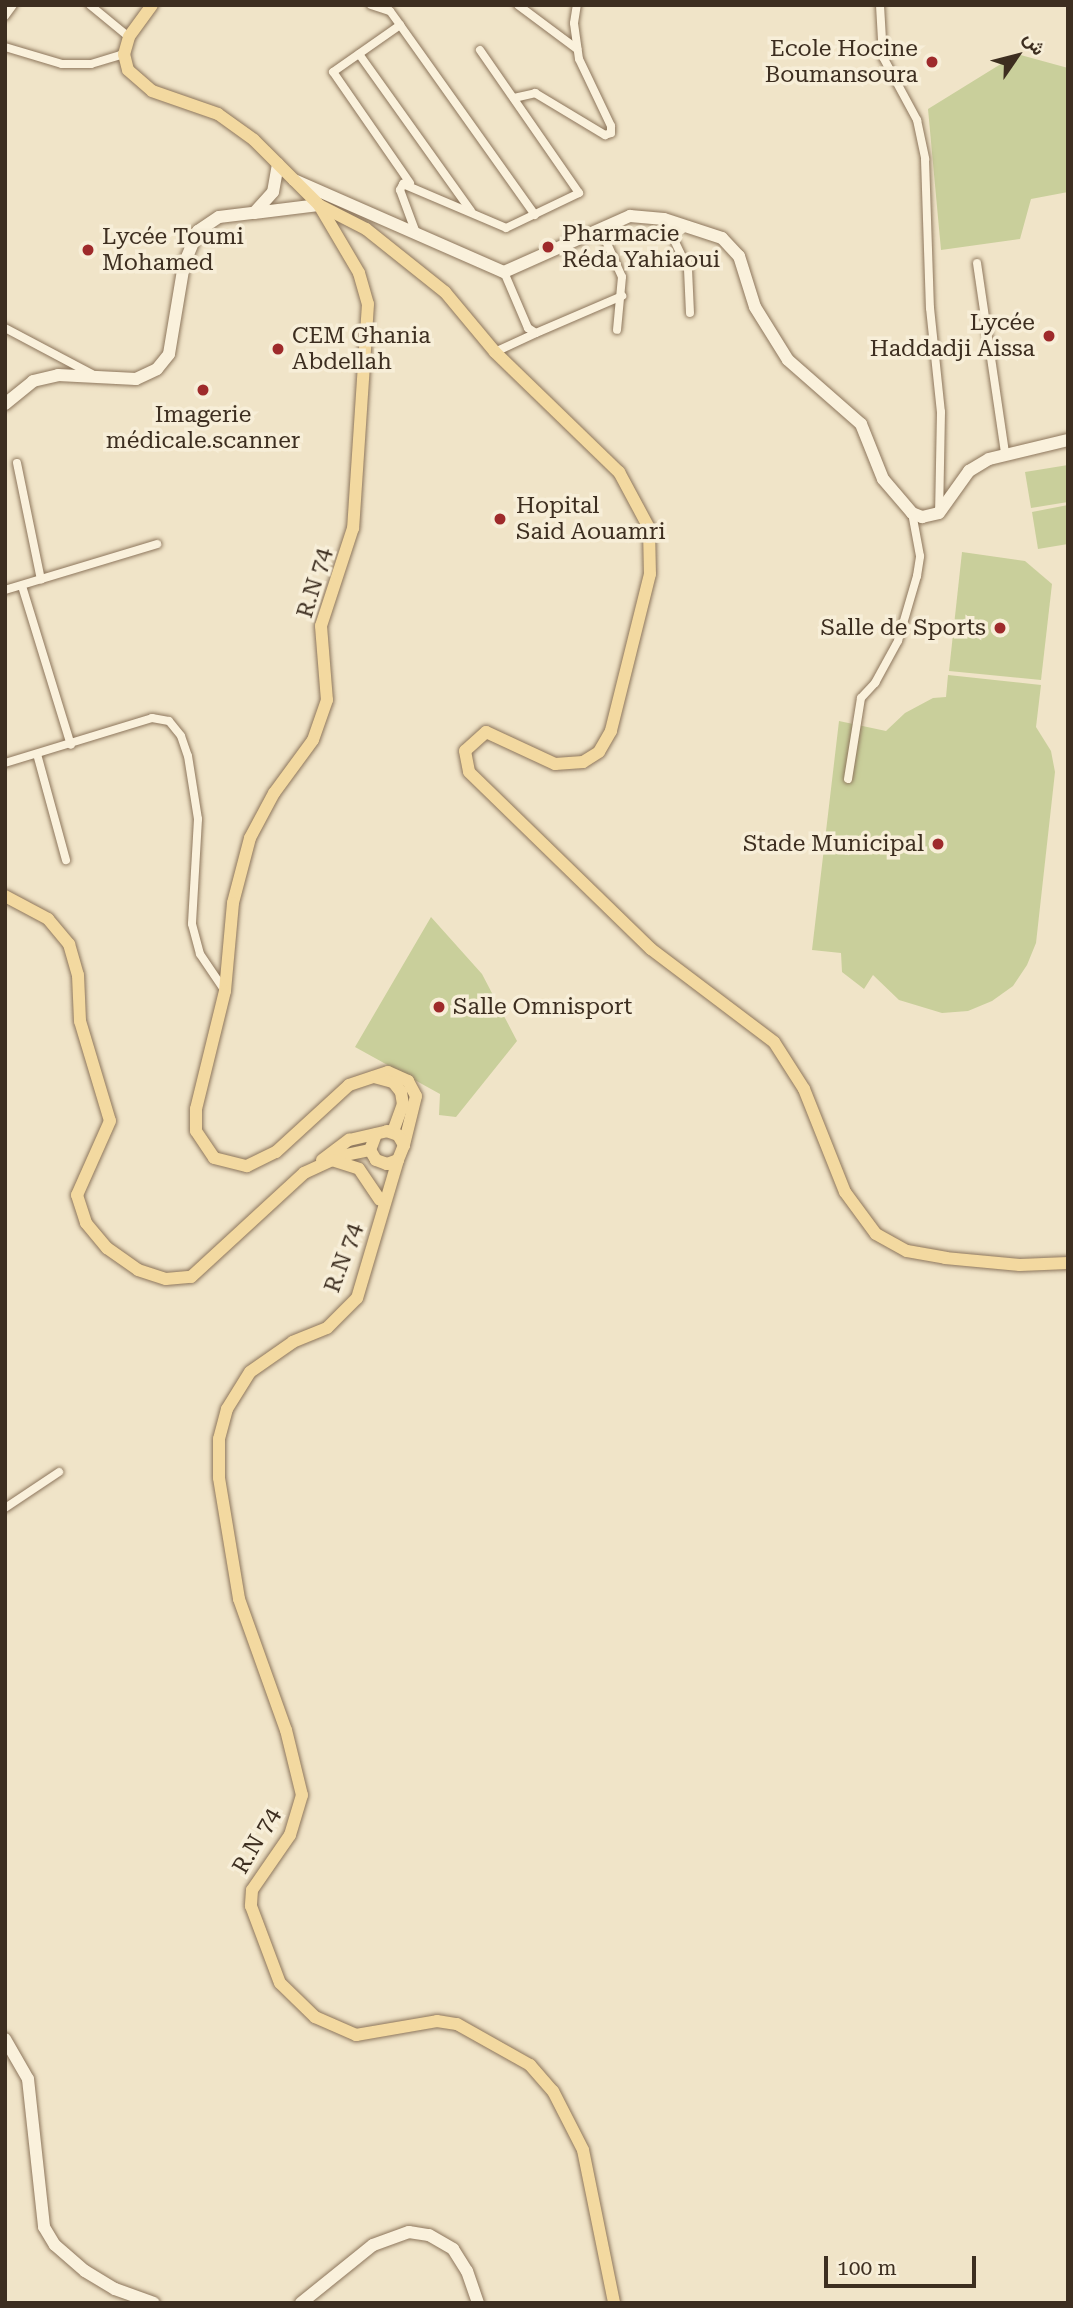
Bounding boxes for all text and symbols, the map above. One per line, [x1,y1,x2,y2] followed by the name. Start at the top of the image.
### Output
[982,21,1052,91] north arrow
[1019,28,1051,60] text: ش
[765,35,918,89] place label: Ecole Hocine Boumansoura
[924,54,940,70] marker: Ecole Hocine Boumansoura
[562,220,720,274] place label: Pharmacie Réda Yahiaoui
[102,223,244,277] place label: Lycée Toumi Mohamed
[540,239,556,255] marker: Pharmacie Réda Yahiaoui
[80,242,96,258] marker: Lycée Toumi Mohamed
[870,309,1035,363] place label: Lycée Haddadji Aissa
[292,322,431,376] place label: CEM Ghania Abdellah
[1041,328,1057,344] marker: Lycée Haddadji Aissa
[270,341,286,357] marker: CEM Ghania Abdellah
[195,382,211,398] marker: Imagerie médicale.scanner
[106,401,300,455] place label: Imagerie médicale.scanner
[516,492,666,546] place label: Hopital Said Aouamri
[490,509,510,529] marker: Hopital Said Aouamri
[291,545,339,621] street label: R.N 74
[820,614,986,642] place label: Salle de Sports
[992,620,1008,636] marker: Salle de Sports
[743,830,924,858] place label: Stade Municipal
[930,836,946,852] marker: Stade Municipal
[453,993,632,1021] place label: Salle Omnisport
[431,999,447,1015] marker: Salle Omnisport
[319,1220,369,1296] street label: R.N 74
[227,1803,287,1879] street label: R.N 74
[828,2242,980,2286] scale bar
[837,2256,897,2280] text: 100 m

